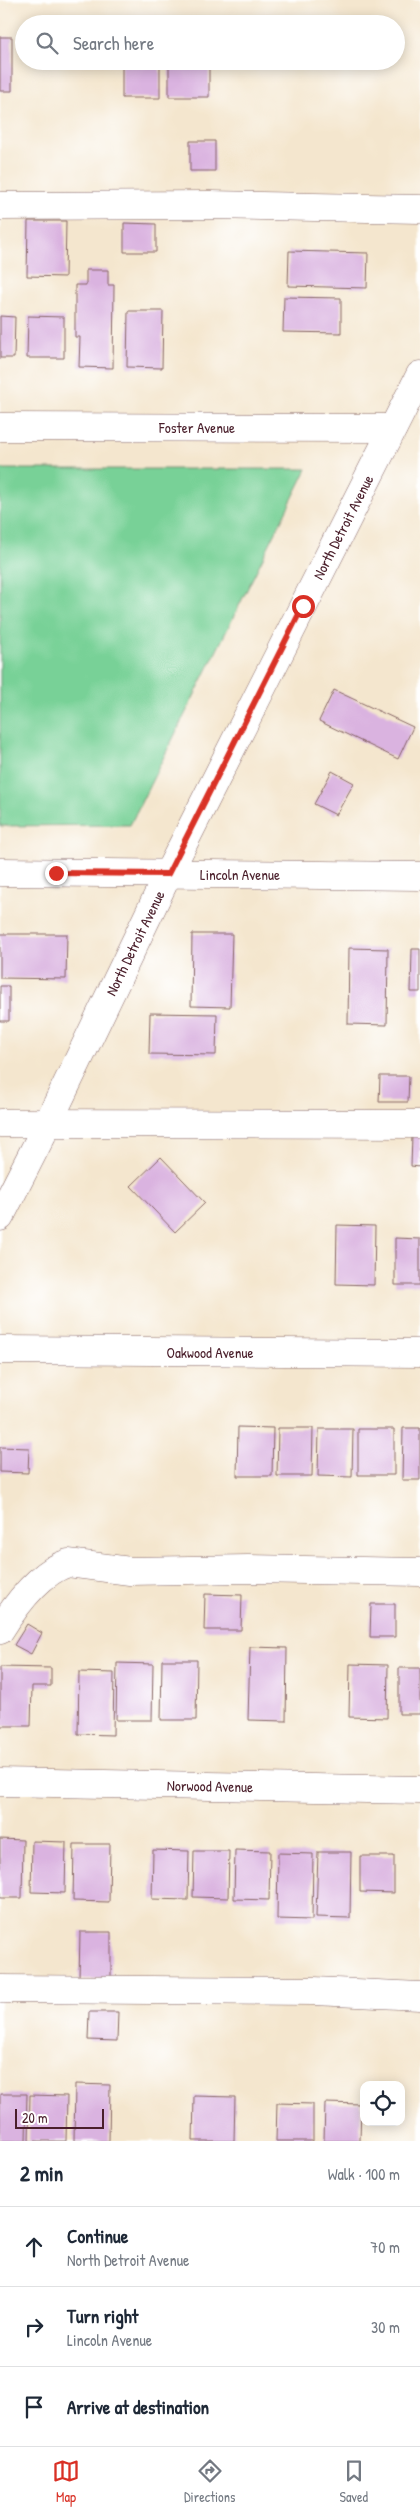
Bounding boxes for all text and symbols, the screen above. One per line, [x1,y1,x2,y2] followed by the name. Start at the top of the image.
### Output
[15,15,405,70] search box
[33,29,61,57] icon: search
[73,30,154,56] text: Search here
[158,417,235,438] street label: Foster Avenue
[308,471,378,583] street label: North Detroit Avenue
[292,595,315,618] route start
[45,862,68,885] route end
[200,864,280,885] street label: Lincoln Avenue
[100,887,170,999] street label: North Detroit Avenue
[167,1342,253,1363] street label: Oakwood Avenue
[167,1775,253,1797] street label: Norwood Avenue
[360,2081,405,2126] map controls
[360,2081,405,2126] button: locate
[15,2106,104,2129] scale bar
[22,2108,48,2127] text: 20 m
[20,2159,63,2188] text: 2 min
[328,2163,400,2185] text: Walk · 100 m
[67,2223,128,2249] text: Continue
[20,2233,48,2261] icon: ahead
[370,2236,400,2258] text: 70 m
[67,2249,189,2271] text: North Detroit Avenue
[67,2303,138,2329] text: Turn right
[20,2313,48,2341] icon: right
[371,2316,400,2338] text: 30 m
[67,2329,152,2351] text: Lincoln Avenue
[20,2393,48,2421] icon: arrive
[67,2394,209,2420] text: Arrive at destination
[52,2457,80,2506] tab: Map
[184,2457,235,2506] tab: Directions
[339,2457,368,2506] tab: Saved

